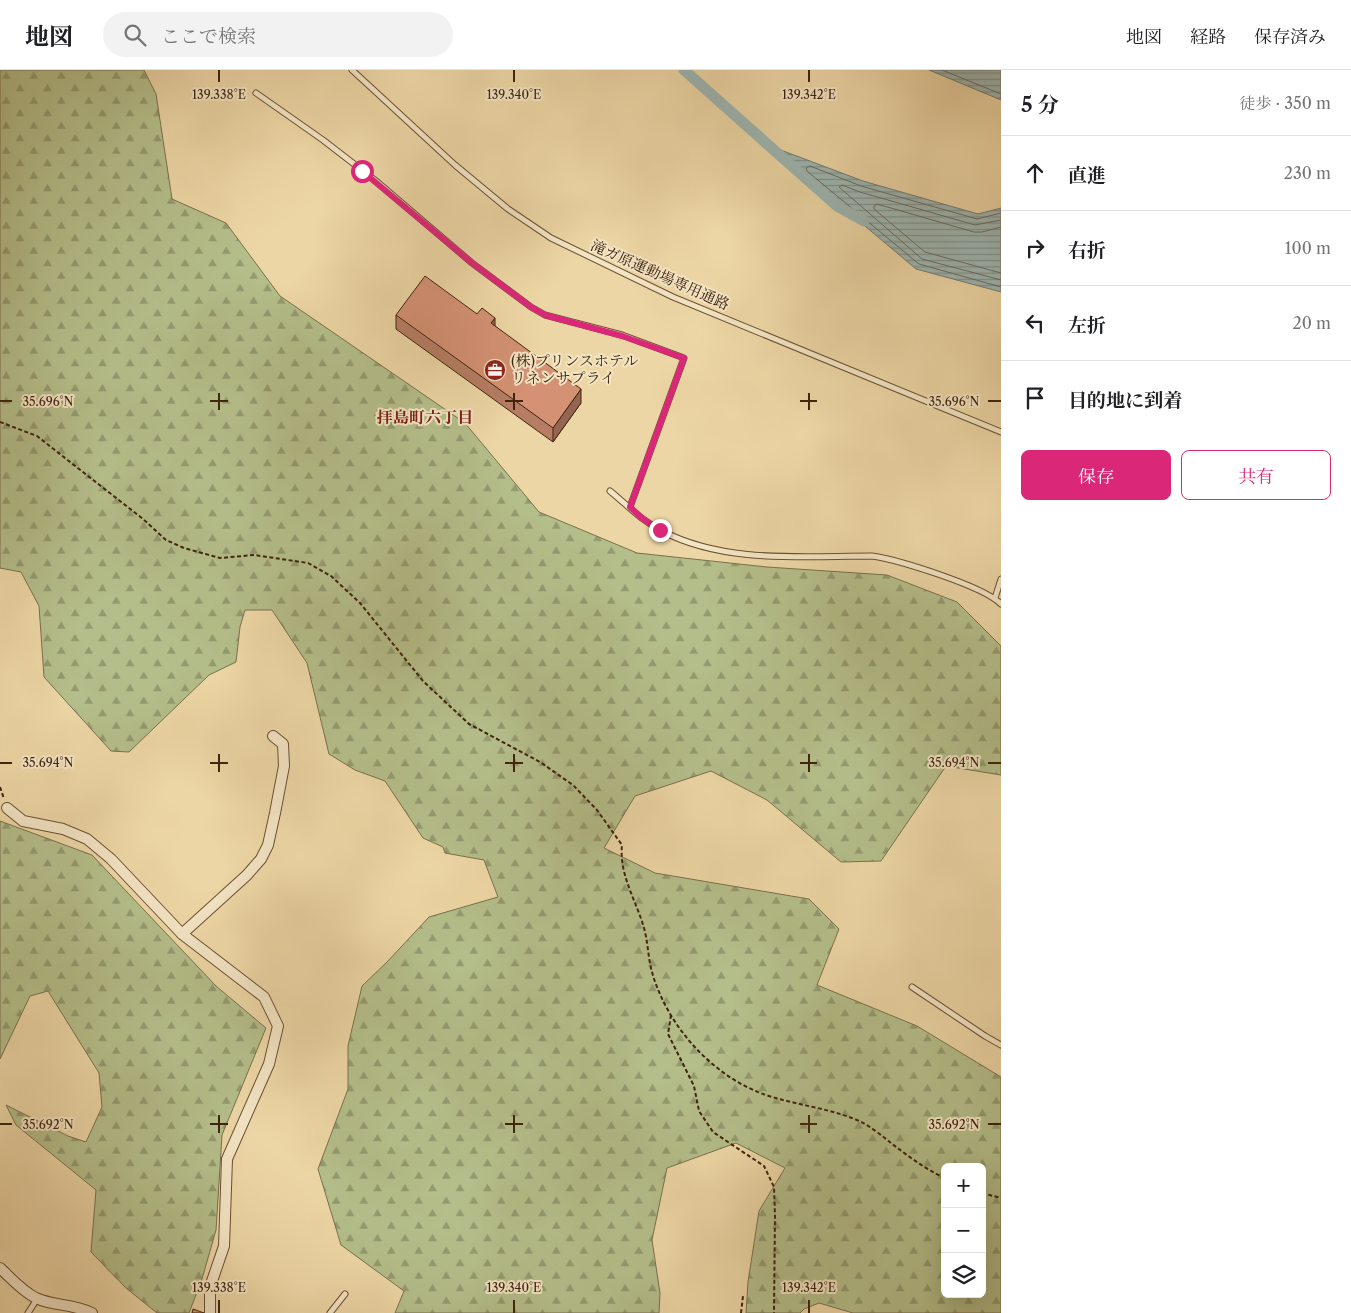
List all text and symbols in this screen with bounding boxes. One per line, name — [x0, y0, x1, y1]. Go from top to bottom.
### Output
search box — [103, 12, 453, 57]
icon: search — [121, 21, 149, 49]
text: 地図 — [25, 22, 73, 51]
text: ここで検索 — [161, 25, 256, 48]
text: 地図 — [1126, 26, 1162, 48]
text: 経路 — [1190, 26, 1226, 48]
text: 保存済み — [1254, 26, 1326, 48]
text: 139.338°E — [192, 87, 246, 102]
text: 139.340°E — [487, 87, 541, 102]
text: 139.342°E — [782, 87, 836, 102]
text: 5 分 — [1021, 92, 1059, 117]
text: 徒歩 · 350 m — [1239, 93, 1331, 113]
icon: ahead — [1021, 159, 1049, 187]
route start — [351, 160, 374, 183]
text: 230 m — [1284, 163, 1331, 183]
text: 直進 — [1068, 164, 1106, 187]
icon: right — [1021, 234, 1049, 262]
street label: 滝ガ原運動場専用通路 — [588, 235, 733, 314]
text: 100 m — [1285, 238, 1331, 258]
text: 右折 — [1068, 239, 1106, 262]
icon: left — [1021, 309, 1049, 337]
text: 20 m — [1292, 313, 1331, 333]
text: 左折 — [1068, 314, 1106, 337]
place label: (株)プリンスホテル リネンサプライ — [511, 351, 638, 387]
office icon: (株)プリンスホテル リネンサプライ — [483, 358, 507, 382]
icon: arrive — [1021, 384, 1049, 412]
text: 目的地に到着 — [1068, 389, 1182, 412]
text: 35.696°N — [22, 394, 74, 409]
text: 35.696°N — [928, 394, 980, 409]
district label: 拝島町六丁目 — [377, 407, 473, 427]
button: 保存 — [1021, 450, 1171, 500]
button: 共有 — [1181, 450, 1331, 500]
route end — [649, 519, 672, 542]
text: 35.694°N — [22, 755, 74, 770]
text: 35.694°N — [928, 755, 980, 770]
text: 35.692°N — [22, 1117, 74, 1132]
text: 35.692°N — [928, 1117, 980, 1132]
map controls — [941, 1163, 986, 1298]
button: + — [941, 1163, 986, 1208]
button: − — [941, 1208, 986, 1253]
button: layers — [941, 1253, 986, 1298]
text: 139.338°E — [192, 1280, 246, 1295]
text: 139.340°E — [487, 1280, 541, 1295]
text: 139.342°E — [782, 1280, 836, 1295]

